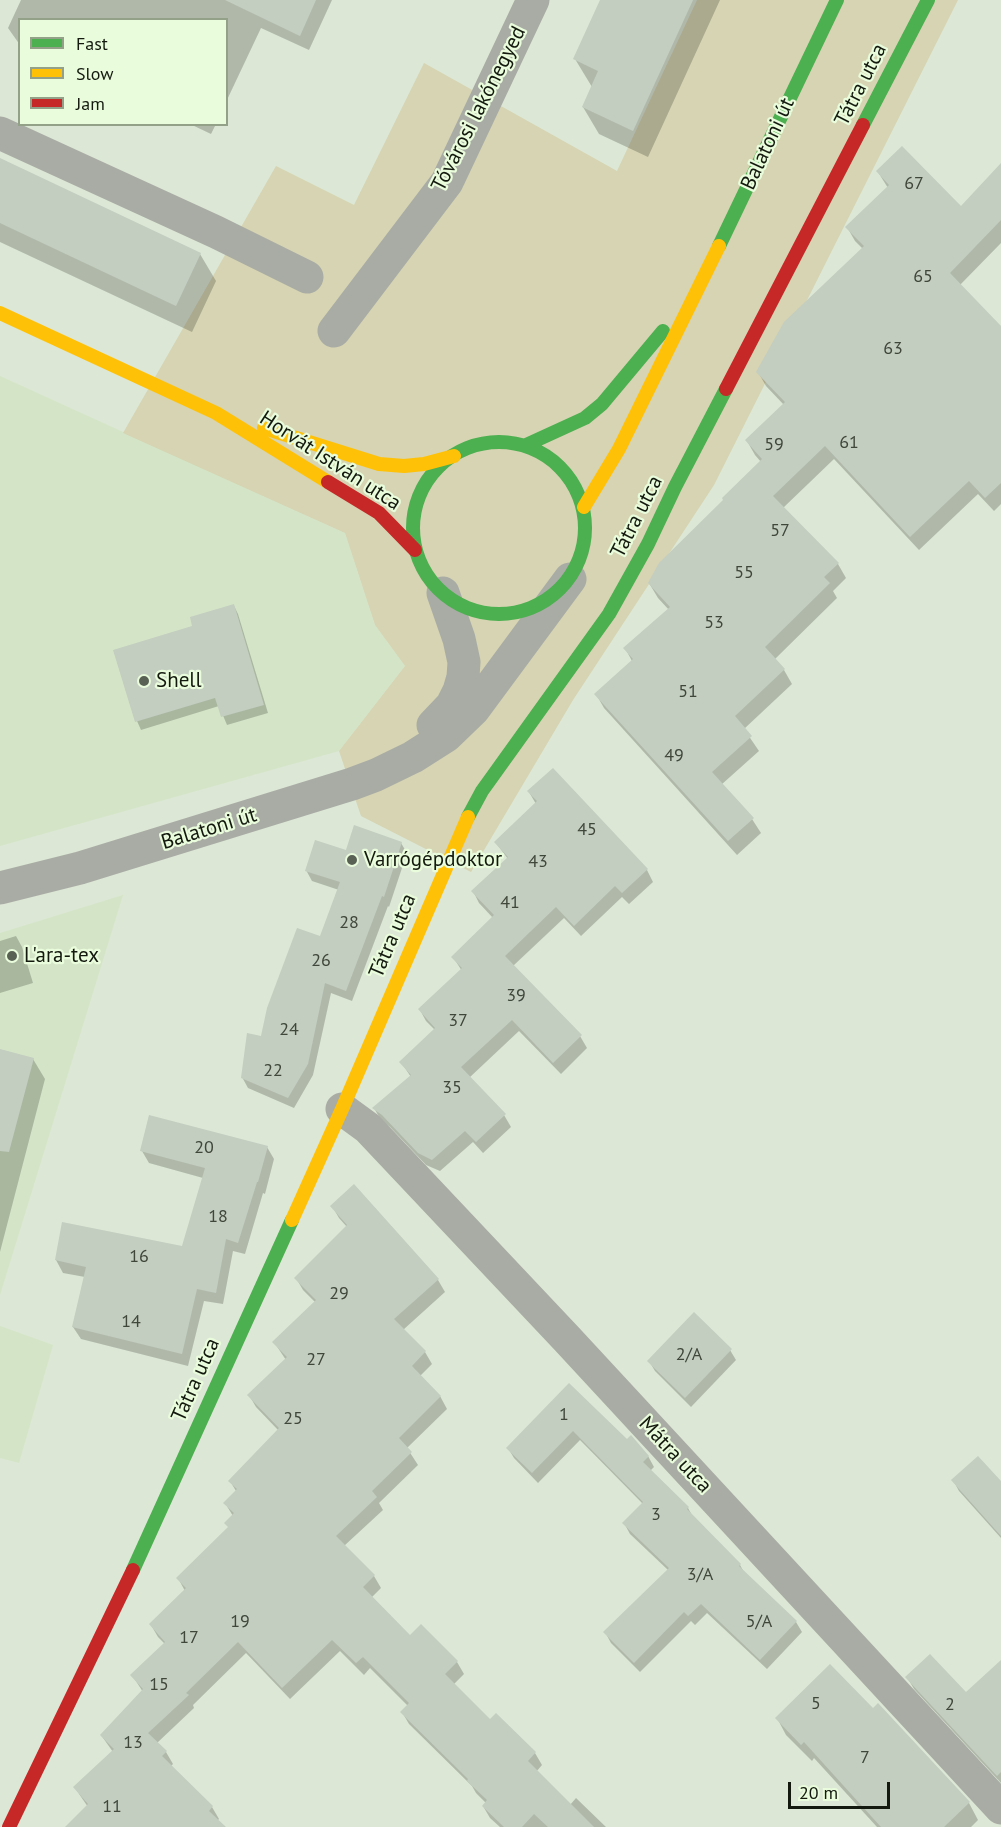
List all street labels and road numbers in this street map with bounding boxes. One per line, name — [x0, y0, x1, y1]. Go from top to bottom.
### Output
street label: Tóvárosi lakónegyed — [427, 22, 531, 196]
street label: Tátra utca — [830, 40, 892, 130]
street label: Balatoni út — [736, 94, 800, 194]
street label: Horvát István utca — [255, 406, 405, 516]
street label: Tátra utca — [606, 472, 668, 562]
street label: Balatoni út — [158, 803, 260, 855]
street label: Tátra utca — [364, 890, 422, 982]
street label: Tátra utca — [166, 1334, 226, 1426]
street label: Mátra utca — [633, 1412, 717, 1498]

